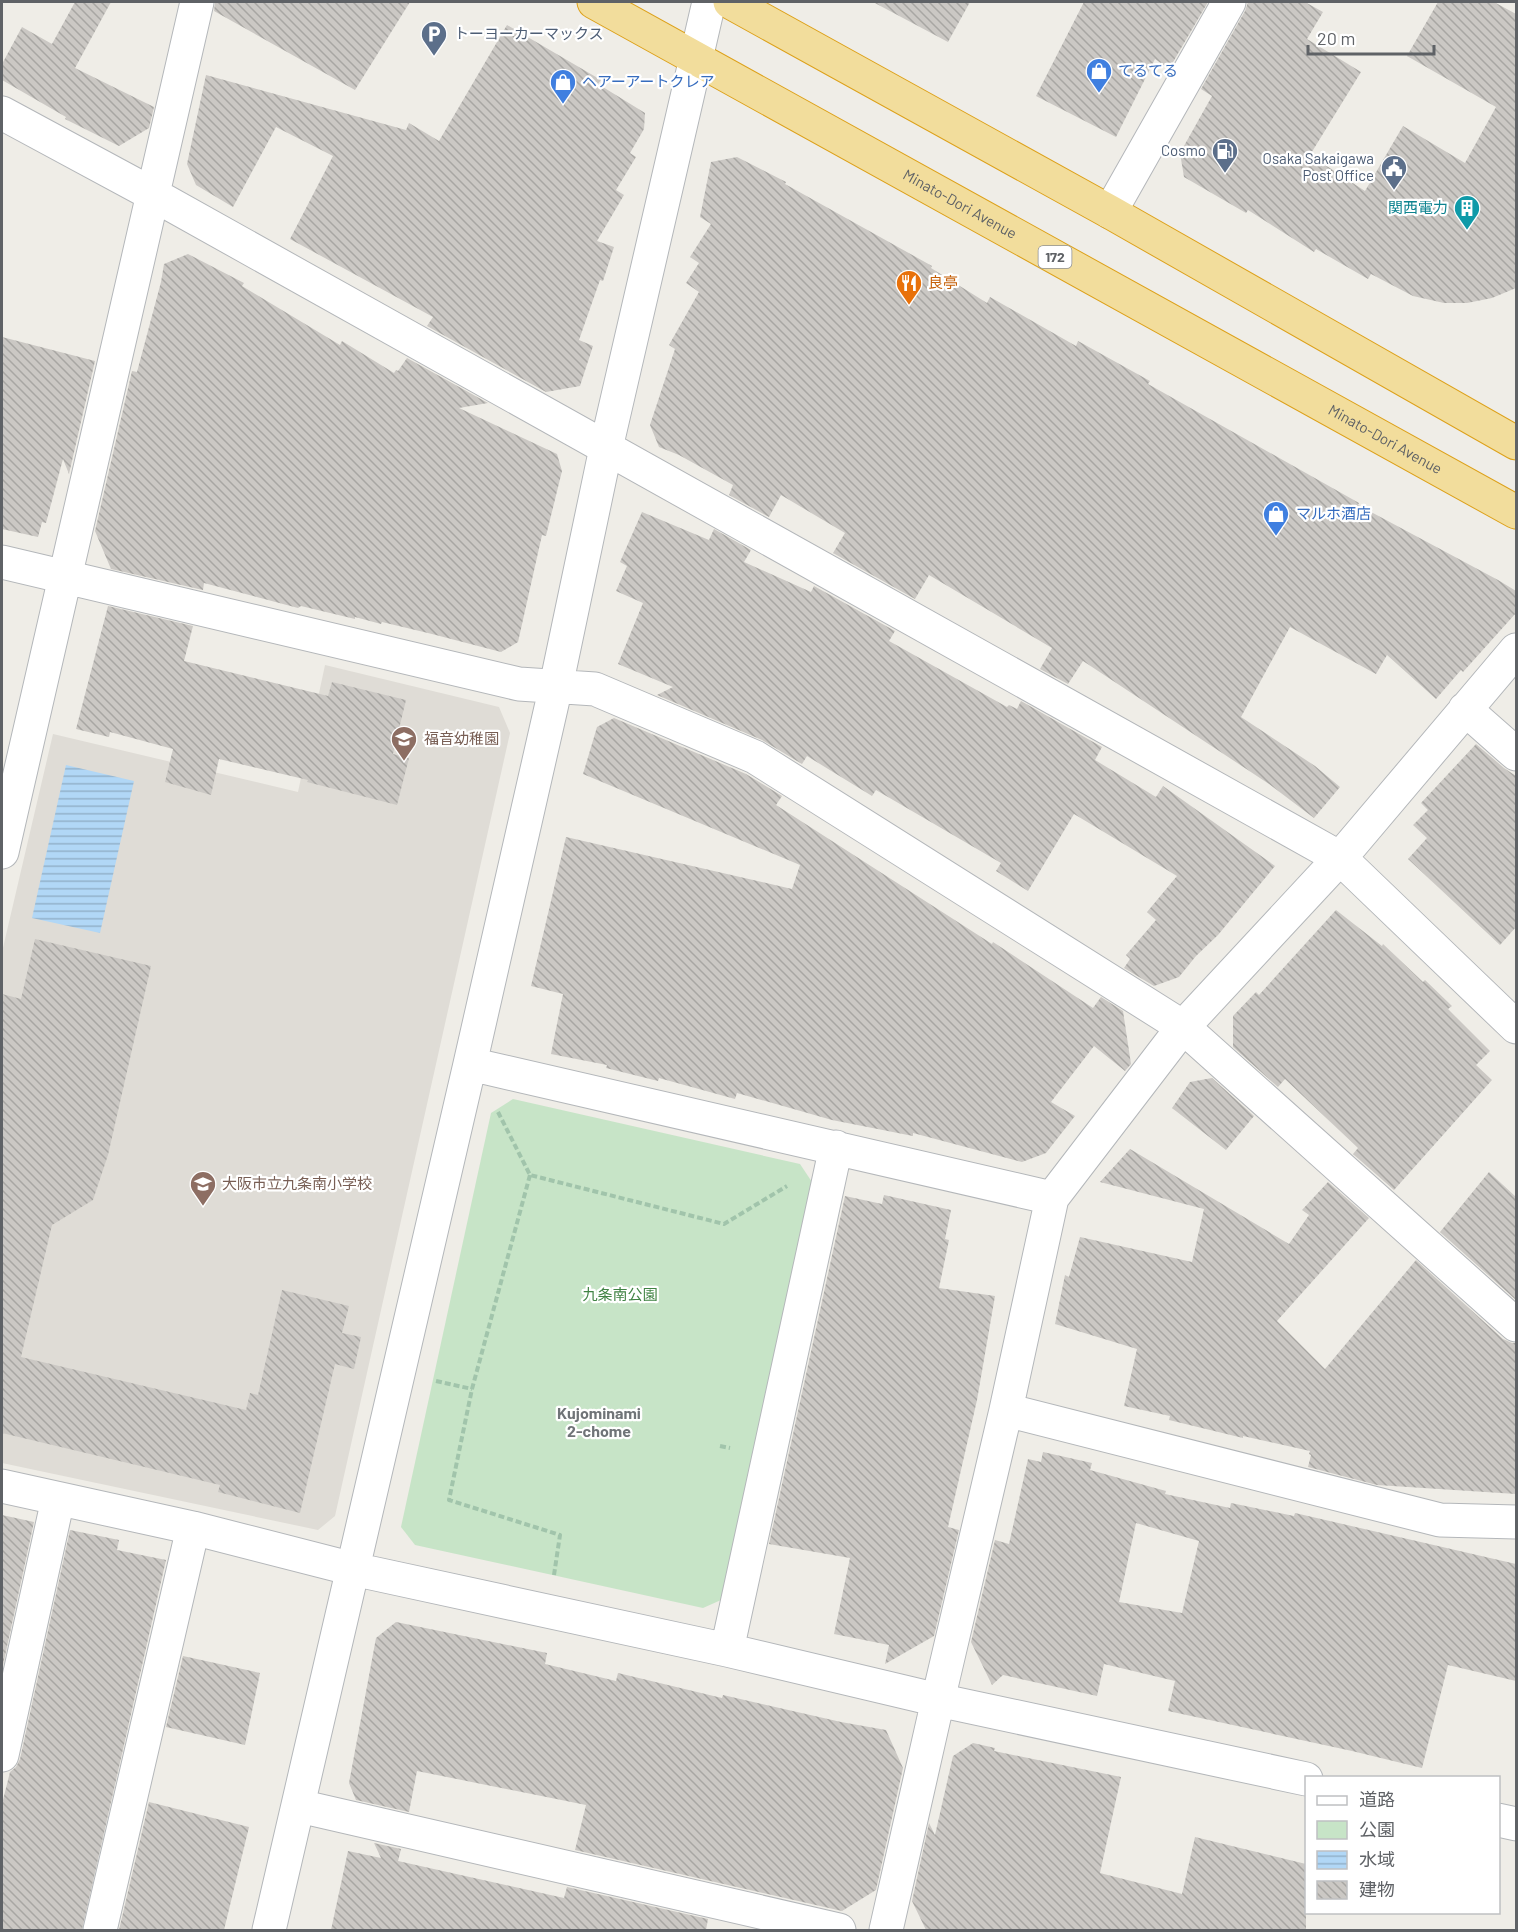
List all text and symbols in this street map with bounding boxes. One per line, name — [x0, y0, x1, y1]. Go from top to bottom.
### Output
scale bar — [1308, 18, 1434, 56]
parking icon: トーヨーカーマックス — [419, 19, 449, 57]
place label: トーヨーカーマックス — [454, 24, 604, 42]
text: 20 m — [1317, 27, 1355, 49]
shop icon: てるてる — [1084, 56, 1114, 94]
place label: てるてる — [1118, 61, 1178, 79]
shop icon: ヘアーアートクレア — [548, 67, 578, 105]
place label: ヘアーアートクレア — [582, 72, 715, 90]
fuel station icon: Cosmo — [1210, 136, 1240, 174]
place label: Cosmo — [1161, 141, 1206, 159]
place label: Osaka Sakaigawa Post Office — [1263, 149, 1374, 184]
public building icon: Osaka Sakaigawa Post Office — [1379, 153, 1409, 191]
street label: Minato-Dori Avenue — [900, 165, 1020, 242]
building icon: 関西電力 — [1452, 193, 1482, 231]
place label: 関西電力 — [1388, 198, 1448, 216]
road number: 172 — [1038, 246, 1072, 268]
restaurant icon: 良亭 — [894, 268, 924, 306]
place label: 良亭 — [928, 273, 958, 291]
street label: Minato-Dori Avenue — [1326, 400, 1446, 477]
shop icon: マルホ酒店 — [1261, 499, 1291, 537]
place label: マルホ酒店 — [1296, 504, 1371, 522]
school or university icon: 福音幼稚園 — [389, 724, 419, 762]
place label: 福音幼稚園 — [424, 729, 499, 747]
school or university icon: 大阪市立九条南小学校 — [188, 1169, 218, 1207]
place label: 大阪市立九条南小学校 — [222, 1174, 372, 1192]
park label: 九条南公園 — [582, 1285, 658, 1303]
district label: Kujominami 2-chome — [557, 1403, 641, 1440]
legend — [1305, 1776, 1500, 1914]
text: 道路 — [1359, 1788, 1395, 1810]
text: 公園 — [1359, 1818, 1395, 1840]
text: 水域 — [1359, 1848, 1395, 1870]
text: 建物 — [1359, 1878, 1395, 1900]

